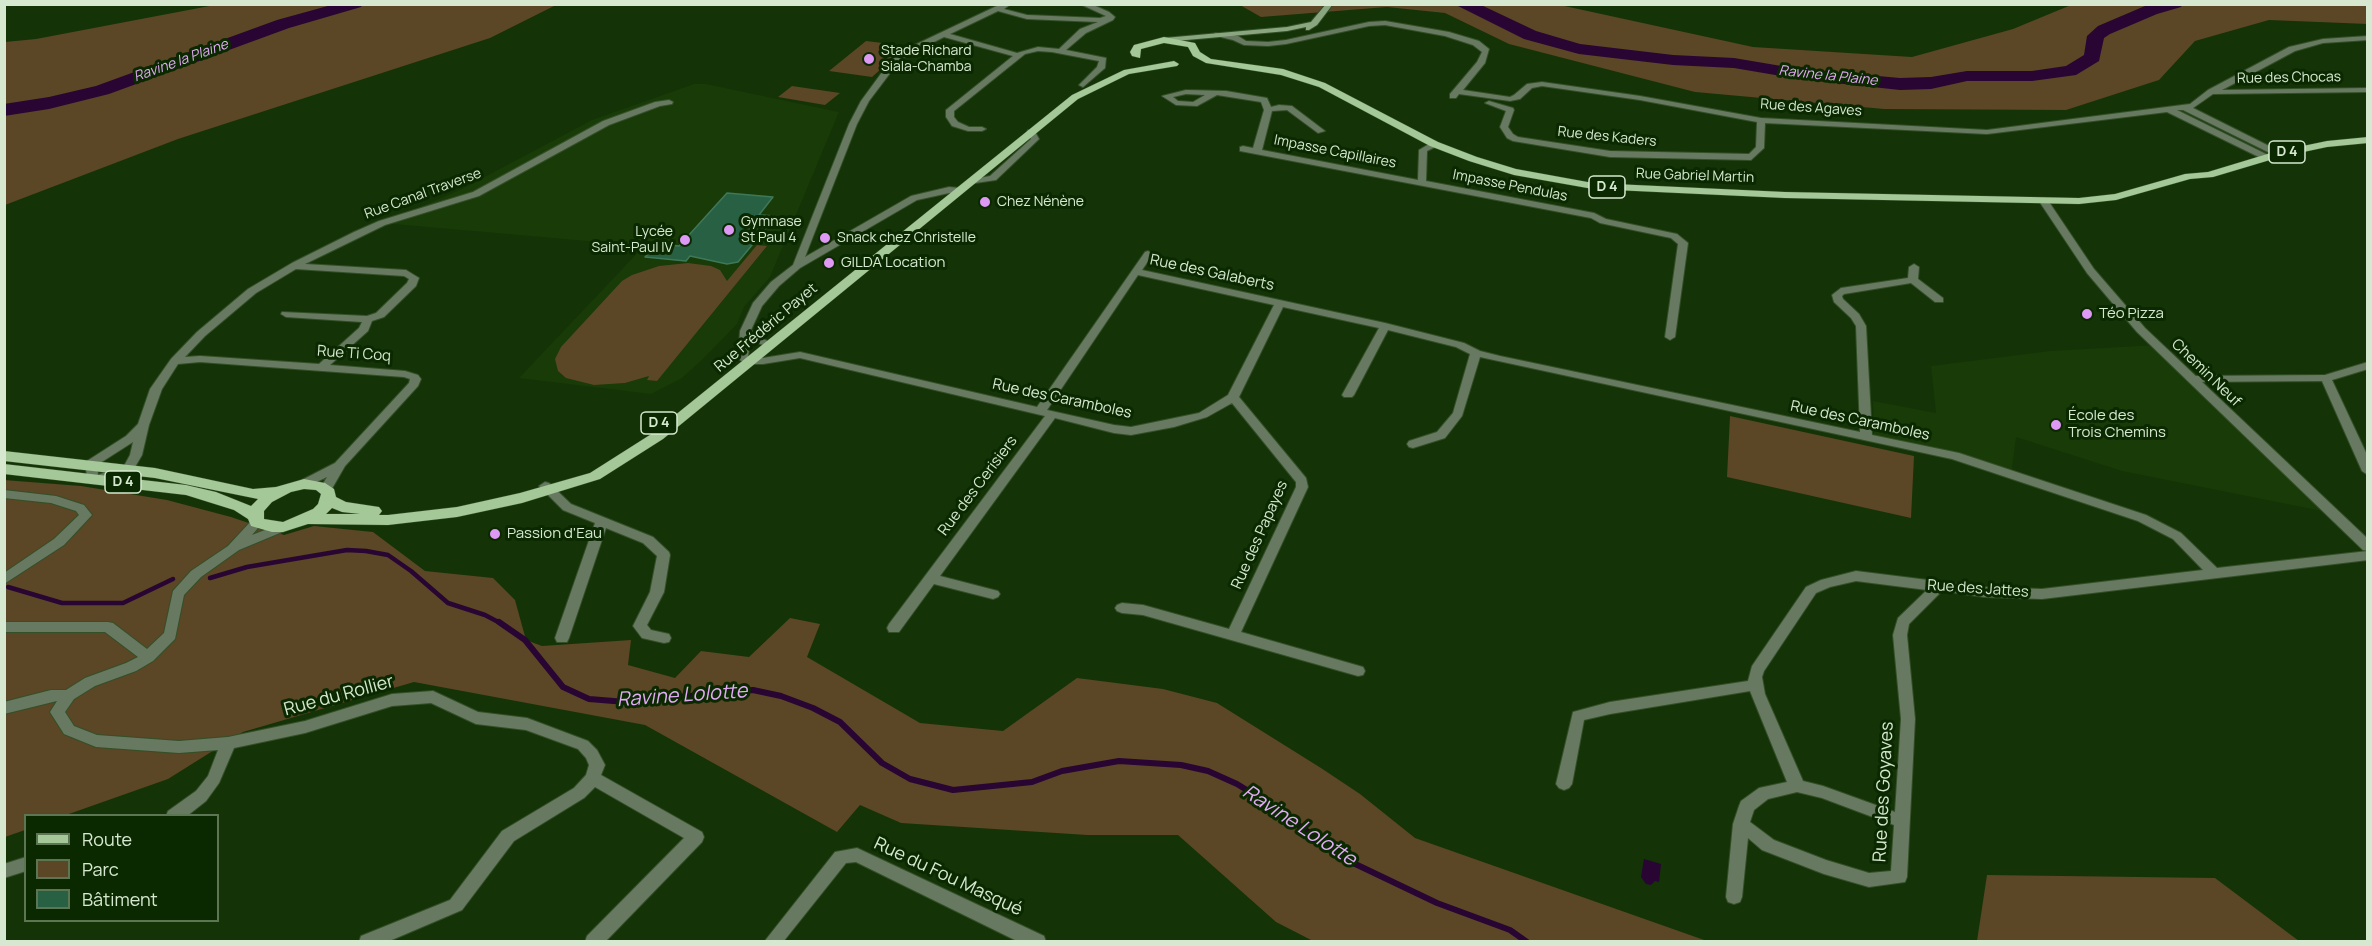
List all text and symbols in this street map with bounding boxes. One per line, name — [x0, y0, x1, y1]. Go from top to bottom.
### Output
water label: Ravine la Plaine — [132, 36, 230, 86]
place label: Stade Richard Siala-Chamba — [881, 43, 972, 76]
marker: Stade Richard Siala-Chamba — [862, 52, 876, 66]
water label: Ravine la Plaine — [1778, 62, 1878, 90]
street label: Rue des Chocas — [2237, 69, 2341, 87]
street label: Rue des Agaves — [1760, 96, 1862, 120]
street label: Rue des Kaders — [1557, 123, 1657, 151]
street label: Impasse Capillaires — [1272, 132, 1398, 172]
road number: D 4 — [2269, 141, 2305, 163]
street label: Rue Canal Traverse — [362, 165, 484, 223]
street label: Rue Gabriel Martin — [1636, 166, 1754, 186]
street label: Impasse Pendulas — [1451, 167, 1569, 205]
road number: D 4 — [1589, 176, 1625, 198]
place label: Chez Nénène — [997, 194, 1084, 210]
marker: Chez Nénène — [978, 195, 992, 209]
place label: Gymnase St Paul 4 — [741, 214, 802, 246]
marker: Gymnase St Paul 4 — [722, 223, 736, 237]
place label: Lycée Saint-Paul IV — [592, 224, 673, 256]
place label: Snack chez Christelle — [837, 230, 976, 246]
marker: Snack chez Christelle — [818, 231, 832, 245]
marker: Lycée Saint-Paul IV — [678, 233, 692, 247]
street label: Rue des Galaberts — [1148, 251, 1276, 295]
place label: GILDA Location — [841, 254, 945, 272]
marker: GILDA Location — [822, 256, 836, 270]
street label: Rue Frédéric Payet — [711, 280, 821, 376]
place label: Téo Pizza — [2099, 305, 2164, 323]
marker: Téo Pizza — [2080, 307, 2094, 321]
street label: Chemin Neuf — [2168, 335, 2244, 411]
street label: Rue Ti Coq — [316, 342, 392, 366]
street label: Rue des Caramboles — [991, 375, 1133, 423]
street label: Rue des Caramboles — [1789, 397, 1931, 445]
place label: École des Trois Chemins — [2068, 407, 2166, 442]
road number: D 4 — [641, 412, 677, 434]
marker: École des Trois Chemins — [2049, 418, 2063, 432]
street label: Rue des Cerisiers — [935, 433, 1021, 539]
road number: D 4 — [105, 471, 141, 493]
street label: Rue des Papayes — [1228, 478, 1292, 592]
place label: Passion d'Eau — [507, 525, 602, 543]
marker: Passion d'Eau — [488, 527, 502, 541]
street label: Rue des Jattes — [1927, 576, 2029, 602]
street label: Rue du Rollier — [282, 671, 396, 721]
water label: Ravine Lolotte — [616, 679, 748, 713]
street label: Rue des Goyaves — [1870, 721, 1898, 863]
water label: Ravine Lolotte — [1238, 780, 1360, 872]
legend — [24, 814, 219, 922]
text: Route — [82, 827, 132, 851]
street label: Rue du Fou Masqué — [870, 833, 1026, 921]
text: Parc — [82, 857, 119, 881]
text: Bâtiment — [82, 887, 158, 911]

